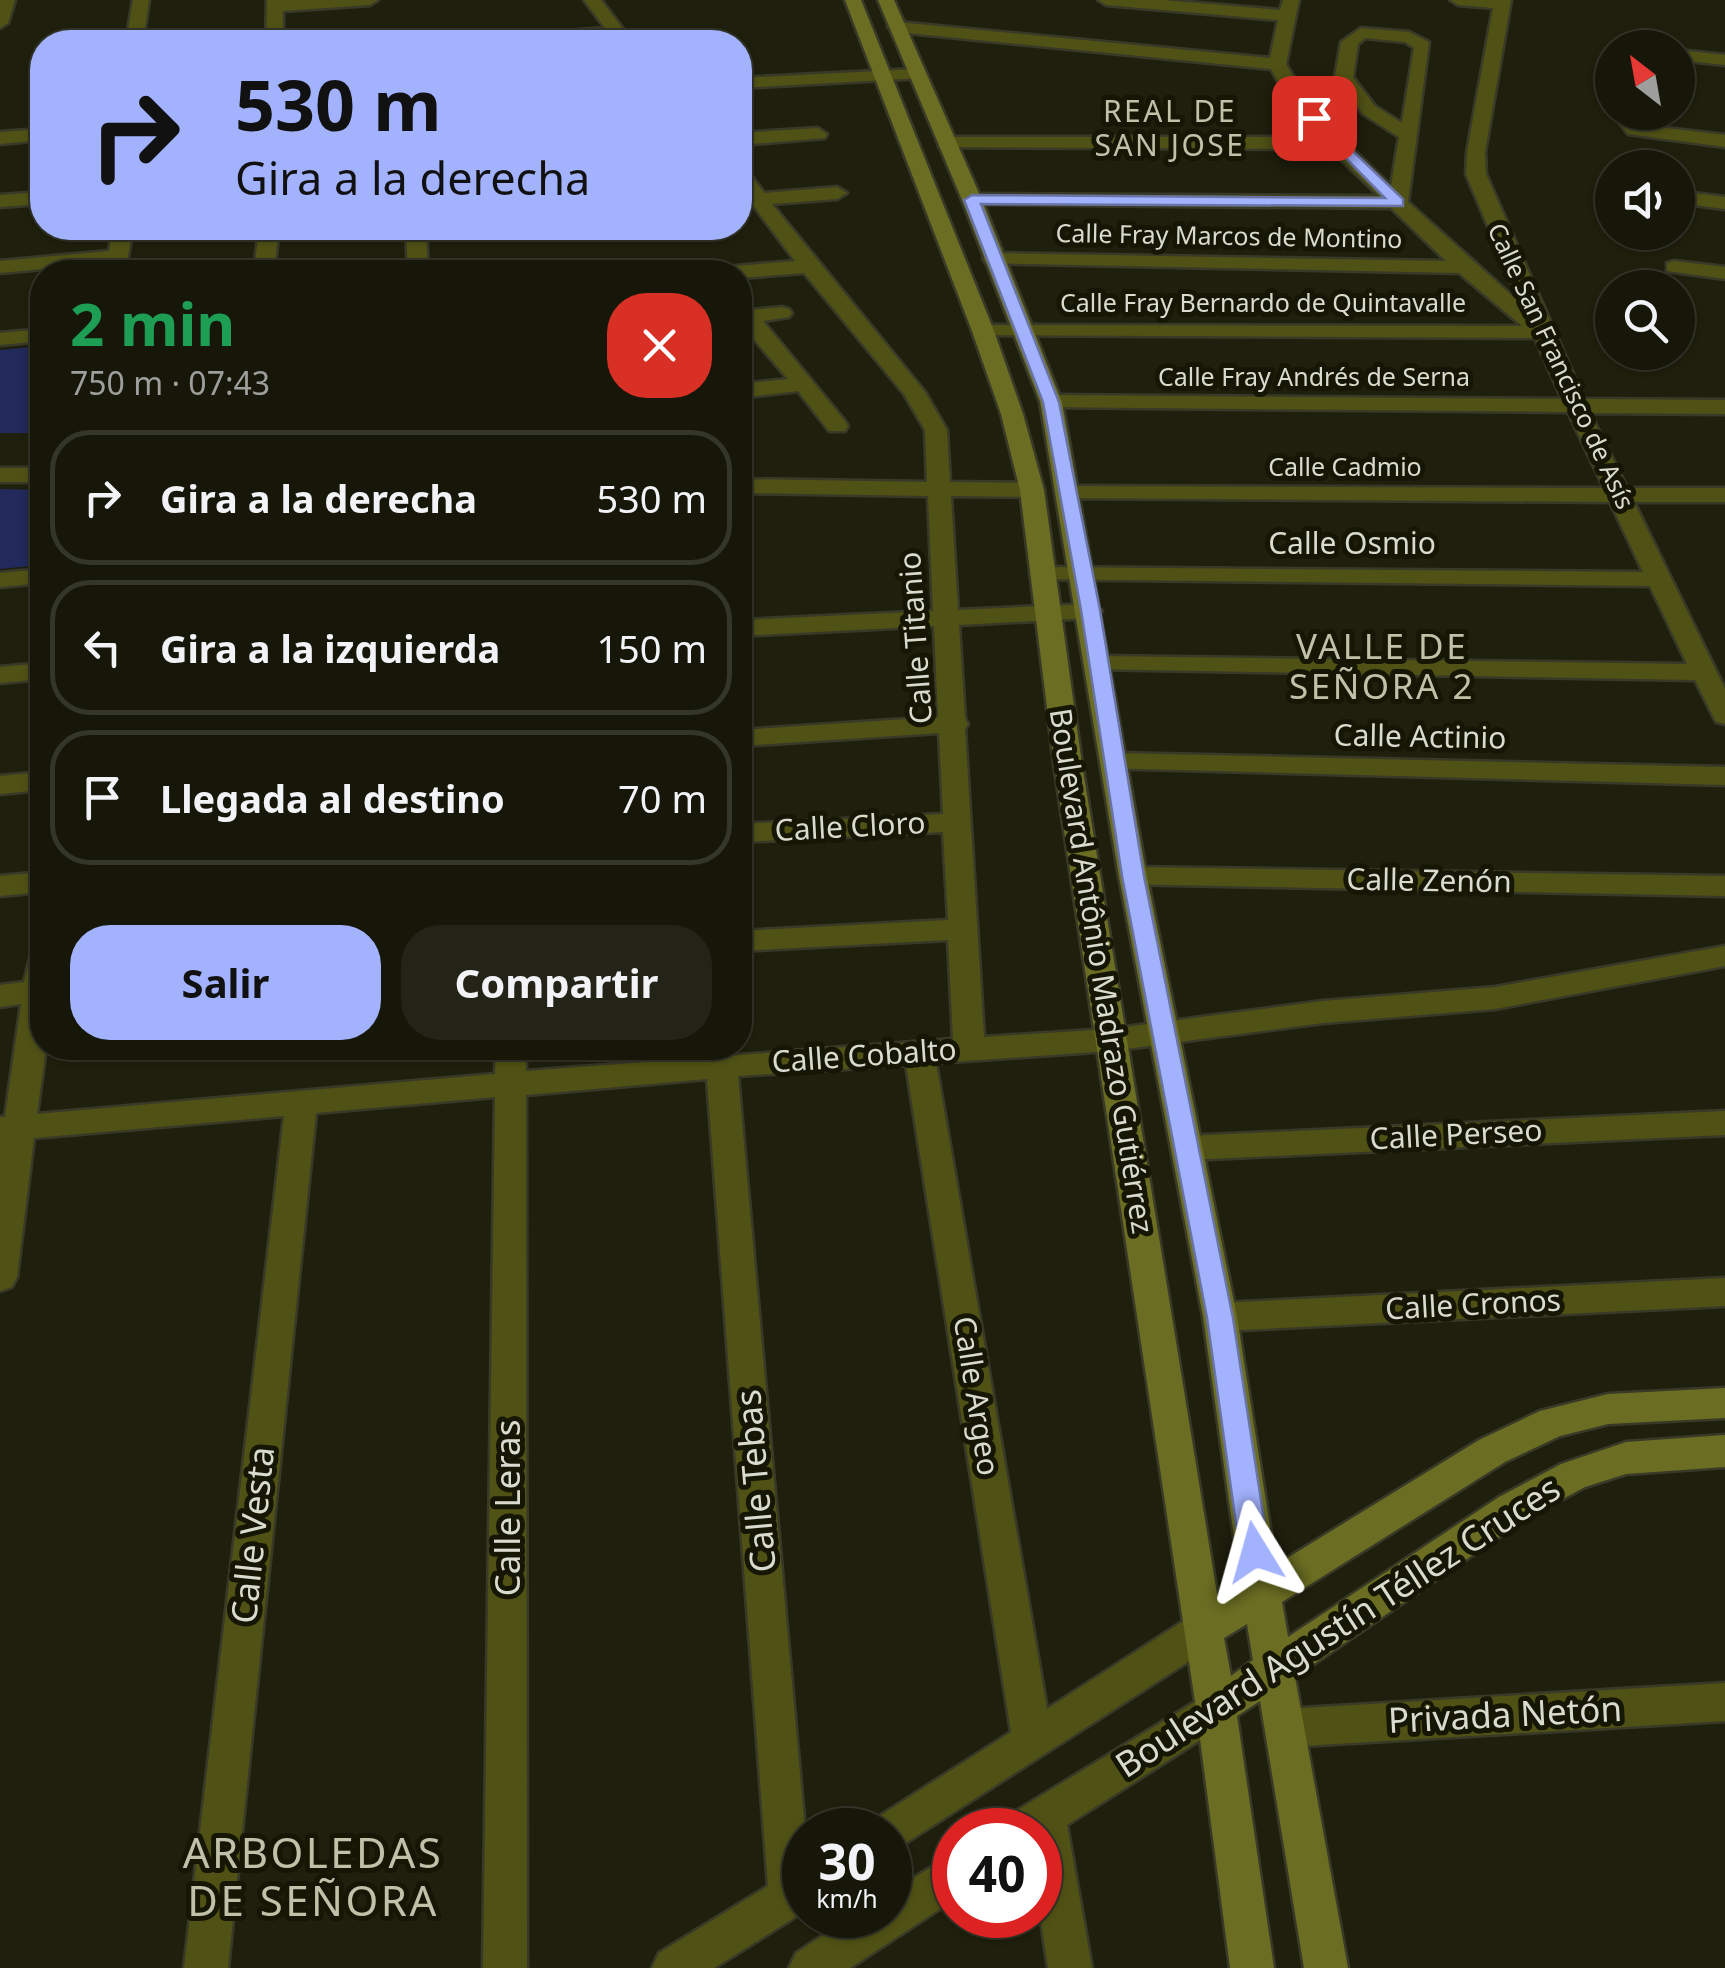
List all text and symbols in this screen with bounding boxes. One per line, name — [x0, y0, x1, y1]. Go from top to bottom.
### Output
north arrow — [1595, 30, 1695, 130]
map controls — [1595, 30, 1695, 370]
text: 530 m — [235, 56, 442, 152]
icon: right — [70, 70, 200, 200]
pin — [1272, 76, 1357, 161]
district label: REAL DE SAN JOSE — [1094, 90, 1246, 165]
icon: arrive — [1287, 91, 1342, 146]
text: Gira a la derecha — [235, 147, 590, 208]
button: sound — [1595, 150, 1695, 250]
street label: Calle Fray Marcos de Montino — [1055, 215, 1403, 255]
street label: Calle San Francisco de Asís — [1481, 217, 1643, 514]
button: search — [1595, 270, 1695, 370]
text: 2 min — [70, 282, 235, 364]
street label: Calle Fray Bernardo de Quintavalle — [1060, 285, 1466, 319]
button: close — [607, 293, 712, 398]
street label: Calle Fray Andrés de Serna — [1158, 359, 1470, 393]
text: 750 m · 07:43 — [70, 361, 270, 404]
street label: Calle Cadmio — [1268, 449, 1422, 483]
icon: right — [75, 470, 130, 525]
text: Gira a la derecha — [160, 472, 477, 524]
text: 530 m — [596, 472, 707, 524]
street label: Calle Osmio — [1268, 522, 1436, 563]
street label: Calle Titanio — [888, 551, 941, 726]
icon: left — [75, 620, 130, 675]
text: Gira a la izquierda — [160, 622, 500, 674]
text: 150 m — [596, 622, 707, 674]
district label: VALLE DE SEÑORA 2 — [1289, 622, 1475, 709]
street label: Boulevard Antônio Madrazo Gutiérrez — [1041, 705, 1164, 1236]
street label: Calle Actinio — [1333, 713, 1507, 758]
icon: arrive — [75, 770, 130, 825]
text: Llegada al destino — [160, 772, 505, 824]
text: 70 m — [618, 772, 707, 824]
street label: Calle Cloro — [774, 801, 926, 850]
street label: Calle Zenón — [1346, 858, 1512, 901]
button: Salir — [70, 925, 381, 1040]
button: Compartir — [401, 925, 712, 1040]
street label: Calle Cobalto — [770, 1028, 958, 1081]
street label: Calle Perseo — [1369, 1109, 1543, 1158]
street label: Calle Cronos — [1384, 1278, 1562, 1329]
street label: Calle Argeo — [945, 1313, 1010, 1478]
street label: Calle Tebas — [723, 1388, 786, 1575]
street label: Calle Leras — [483, 1420, 530, 1596]
street label: Calle Vesta — [219, 1444, 284, 1626]
street label: Boulevard Agustín Téllez Cruces — [1106, 1464, 1569, 1787]
position arrow — [1203, 1500, 1307, 1604]
street label: Privada Netón — [1387, 1684, 1623, 1743]
speed limit sign: 40 — [932, 1808, 1062, 1938]
district label: ARBOLEDAS DE SEÑORA — [183, 1823, 443, 1928]
text: 30 — [818, 1827, 876, 1895]
text: km/h — [816, 1881, 878, 1915]

